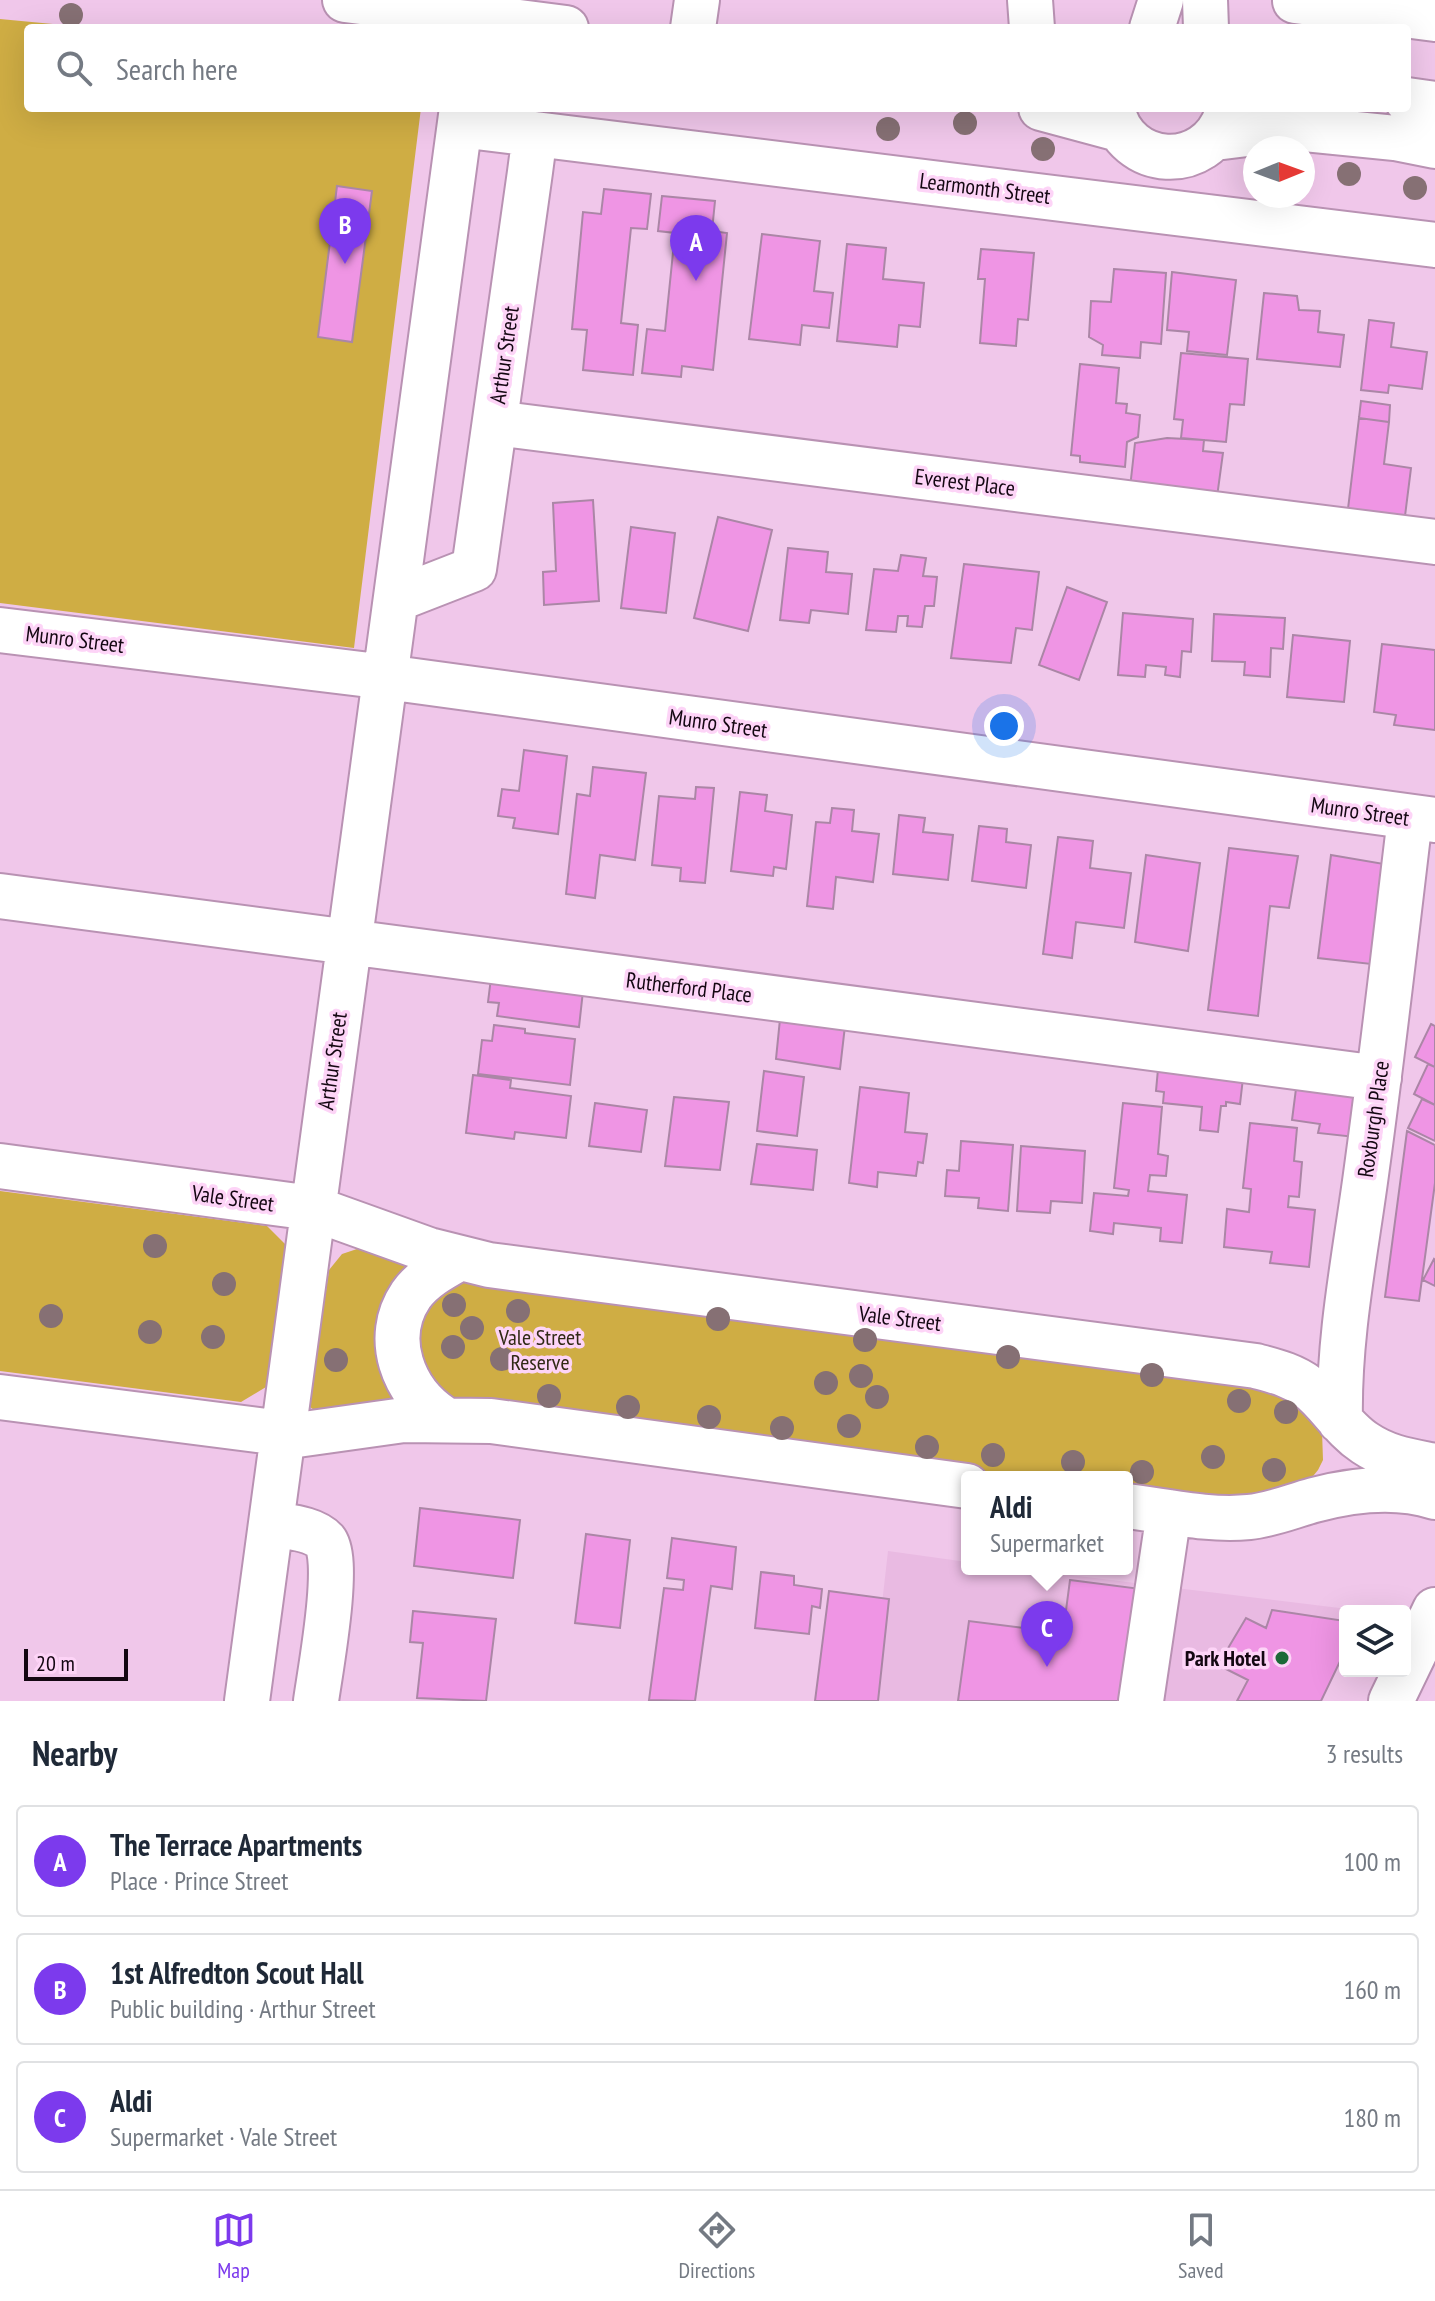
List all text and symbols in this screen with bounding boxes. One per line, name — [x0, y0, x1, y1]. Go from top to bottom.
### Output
search box — [24, 24, 1411, 112]
icon: search — [52, 46, 96, 90]
text: Search here — [116, 49, 238, 88]
north arrow — [1243, 136, 1315, 208]
street label: Learmonth Street — [918, 166, 1052, 210]
pin: B — [319, 198, 371, 264]
pin: A — [670, 215, 722, 281]
street label: Arthur Street — [483, 304, 525, 406]
street label: Everest Place — [913, 462, 1017, 502]
street label: Munro Street — [24, 619, 126, 659]
street label: Munro Street — [667, 702, 769, 744]
your location — [984, 706, 1024, 746]
street label: Munro Street — [1309, 790, 1411, 832]
street label: Rutherford Place — [624, 965, 754, 1009]
street label: Arthur Street — [311, 1010, 353, 1112]
street label: Roxburgh Place — [1351, 1059, 1395, 1179]
street label: Vale Street — [189, 1178, 276, 1218]
street label: Vale Street — [856, 1299, 943, 1337]
park label: Vale Street Reserve — [498, 1323, 581, 1376]
popup — [961, 1471, 1133, 1575]
text: Aldi — [990, 1487, 1033, 1526]
text: Supermarket — [990, 1526, 1104, 1559]
pin: C — [1021, 1601, 1073, 1667]
map controls — [1339, 1605, 1411, 1677]
button: layers — [1339, 1605, 1411, 1677]
place label: Park Hotel — [1185, 1644, 1267, 1672]
scale bar — [24, 1645, 128, 1681]
text: 20 m — [36, 1649, 75, 1677]
marker: Park Hotel — [1273, 1649, 1291, 1667]
text: Nearby — [32, 1731, 117, 1775]
text: 3 results — [1326, 1737, 1403, 1770]
text: The Terrace Apartments — [110, 1825, 362, 1864]
text: A — [53, 1845, 67, 1878]
text: 100 m — [1343, 1845, 1401, 1878]
text: Place · Prince Street — [110, 1864, 288, 1897]
text: 1st Alfredton Scout Hall — [110, 1953, 364, 1992]
text: B — [54, 1973, 66, 2006]
text: 160 m — [1343, 1973, 1401, 2006]
text: Public building · Arthur Street — [110, 1992, 376, 2025]
text: Aldi — [110, 2081, 152, 2120]
text: C — [54, 2101, 66, 2134]
text: 180 m — [1343, 2101, 1401, 2134]
text: Supermarket · Vale Street — [110, 2120, 337, 2153]
tab: Map — [212, 2208, 256, 2284]
tab: Directions — [679, 2208, 755, 2284]
tab: Saved — [1178, 2208, 1223, 2284]

